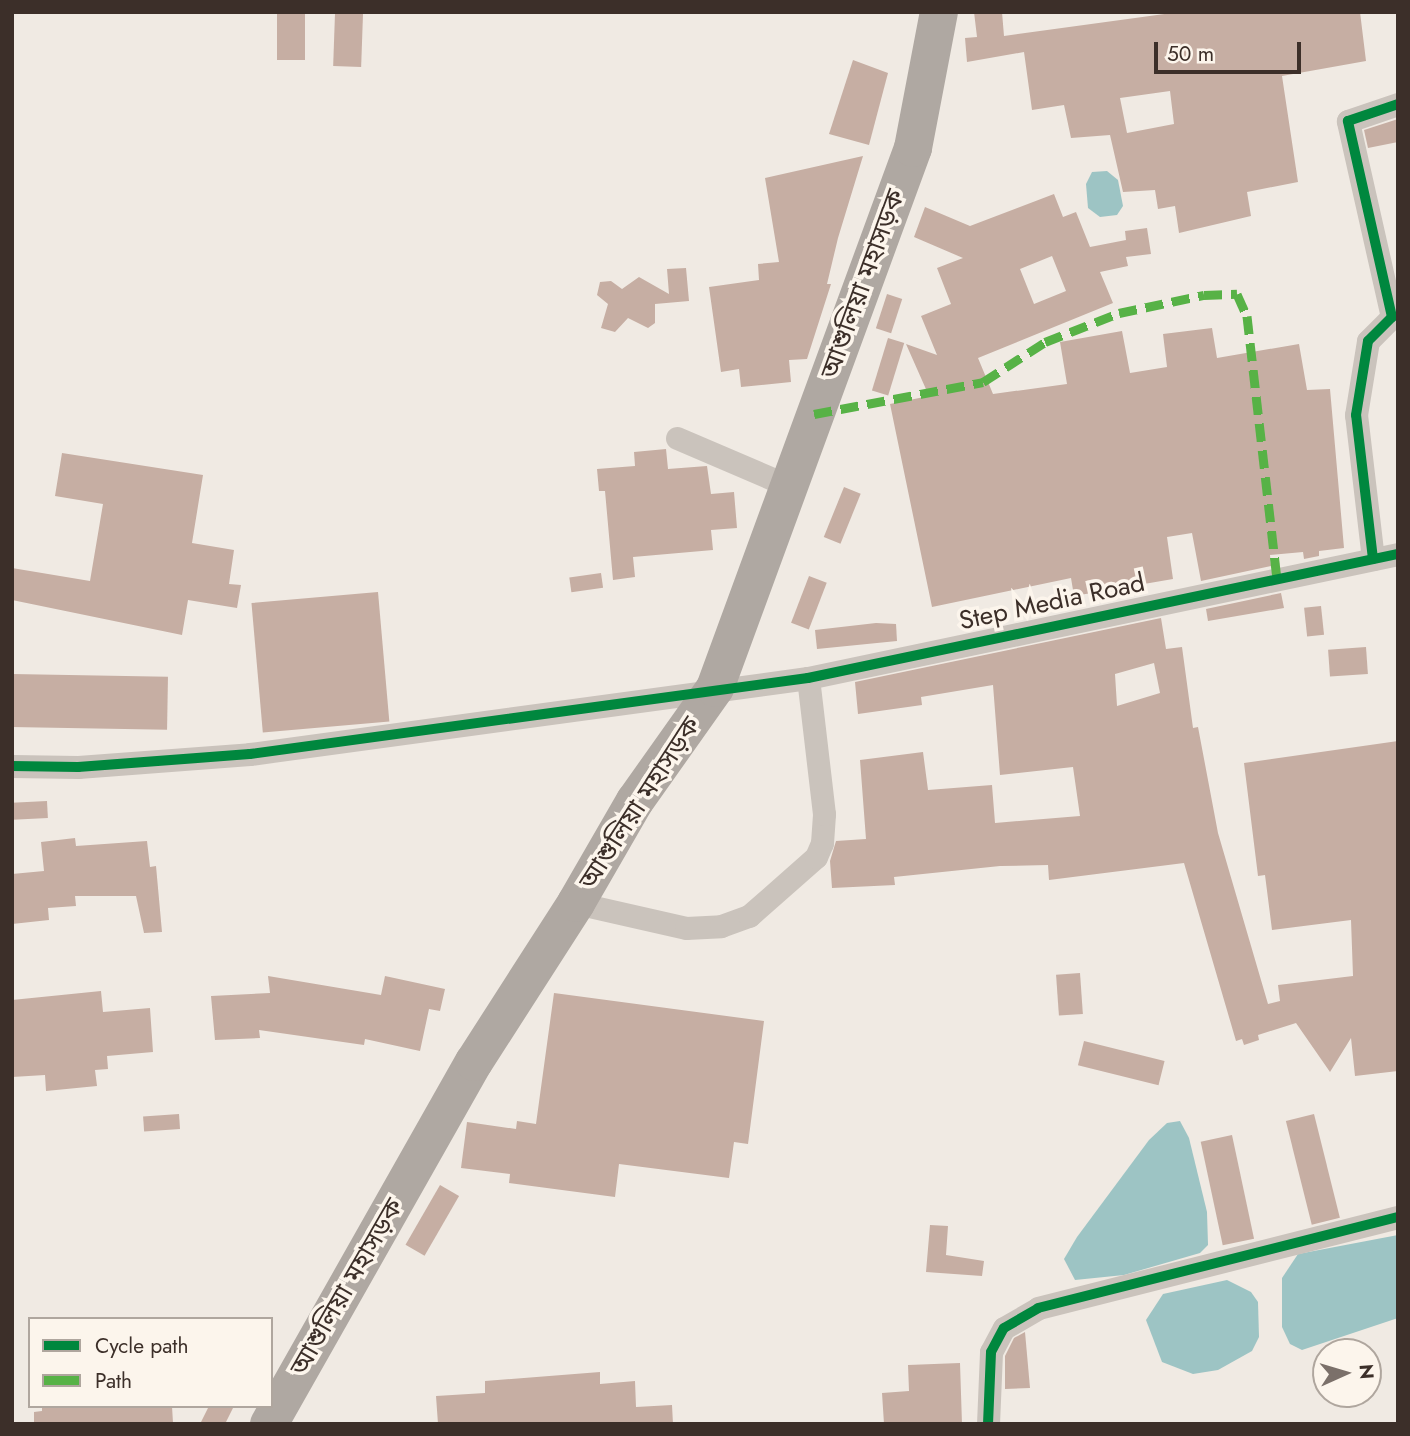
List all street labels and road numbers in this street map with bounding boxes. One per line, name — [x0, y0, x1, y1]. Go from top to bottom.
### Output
street label: আশুলিয়া মহাসড়ক — [814, 185, 912, 383]
street label: Step Media Road — [956, 567, 1148, 637]
street label: আশুলিয়া মহাসড়ক — [573, 711, 707, 895]
street label: আশুলিয়া মহাসড়ক — [284, 1193, 410, 1381]

